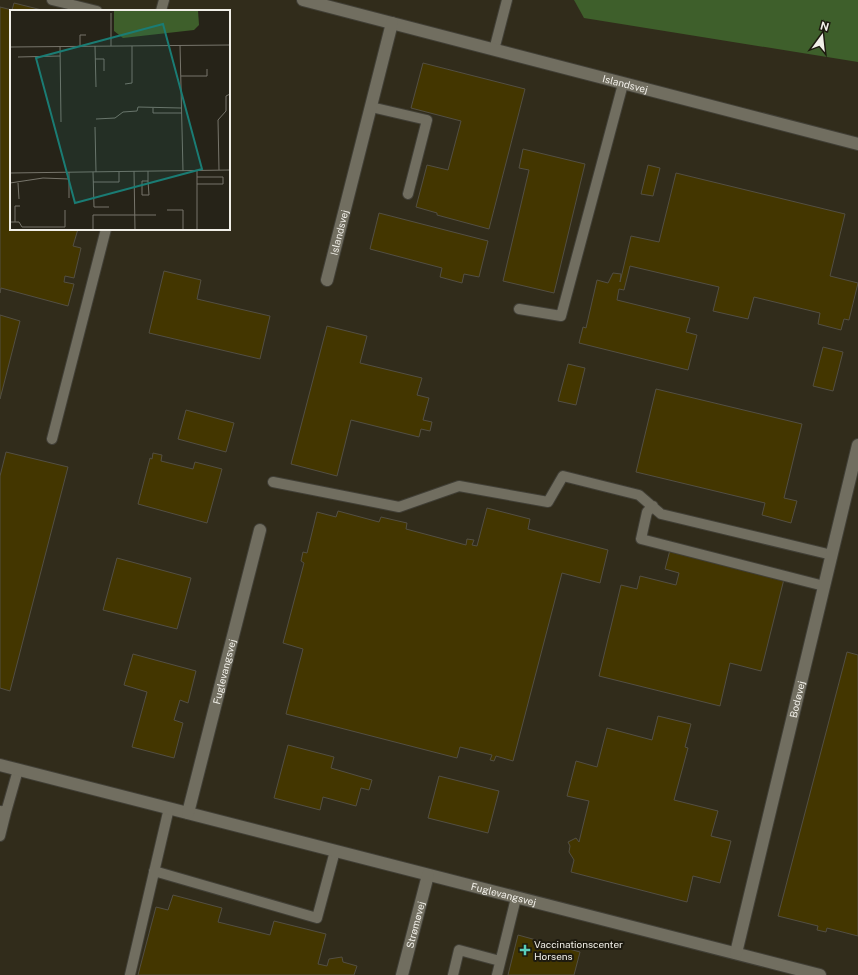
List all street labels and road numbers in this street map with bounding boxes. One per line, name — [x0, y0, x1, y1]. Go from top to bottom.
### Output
street label: Islandsvej — [601, 72, 649, 95]
street label: Islandsvej — [327, 208, 351, 256]
street label: Fuglevangsvej — [210, 638, 238, 705]
street label: Bodøvej — [787, 679, 807, 719]
street label: Fuglevangsvej — [470, 880, 538, 908]
street label: Strømøvej — [403, 900, 427, 949]

